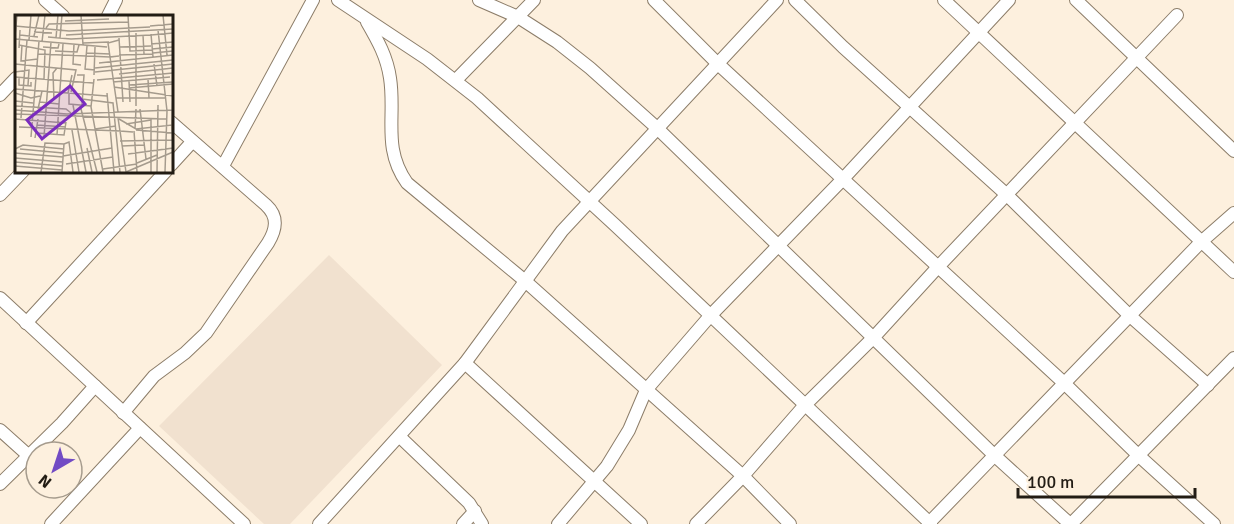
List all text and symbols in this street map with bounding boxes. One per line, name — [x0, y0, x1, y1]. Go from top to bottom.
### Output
inset map — [15, 15, 172, 172]
north arrow — [24, 440, 84, 500]
scale bar — [1018, 461, 1195, 499]
text: N — [35, 470, 56, 492]
text: 100 m — [1027, 471, 1074, 493]

